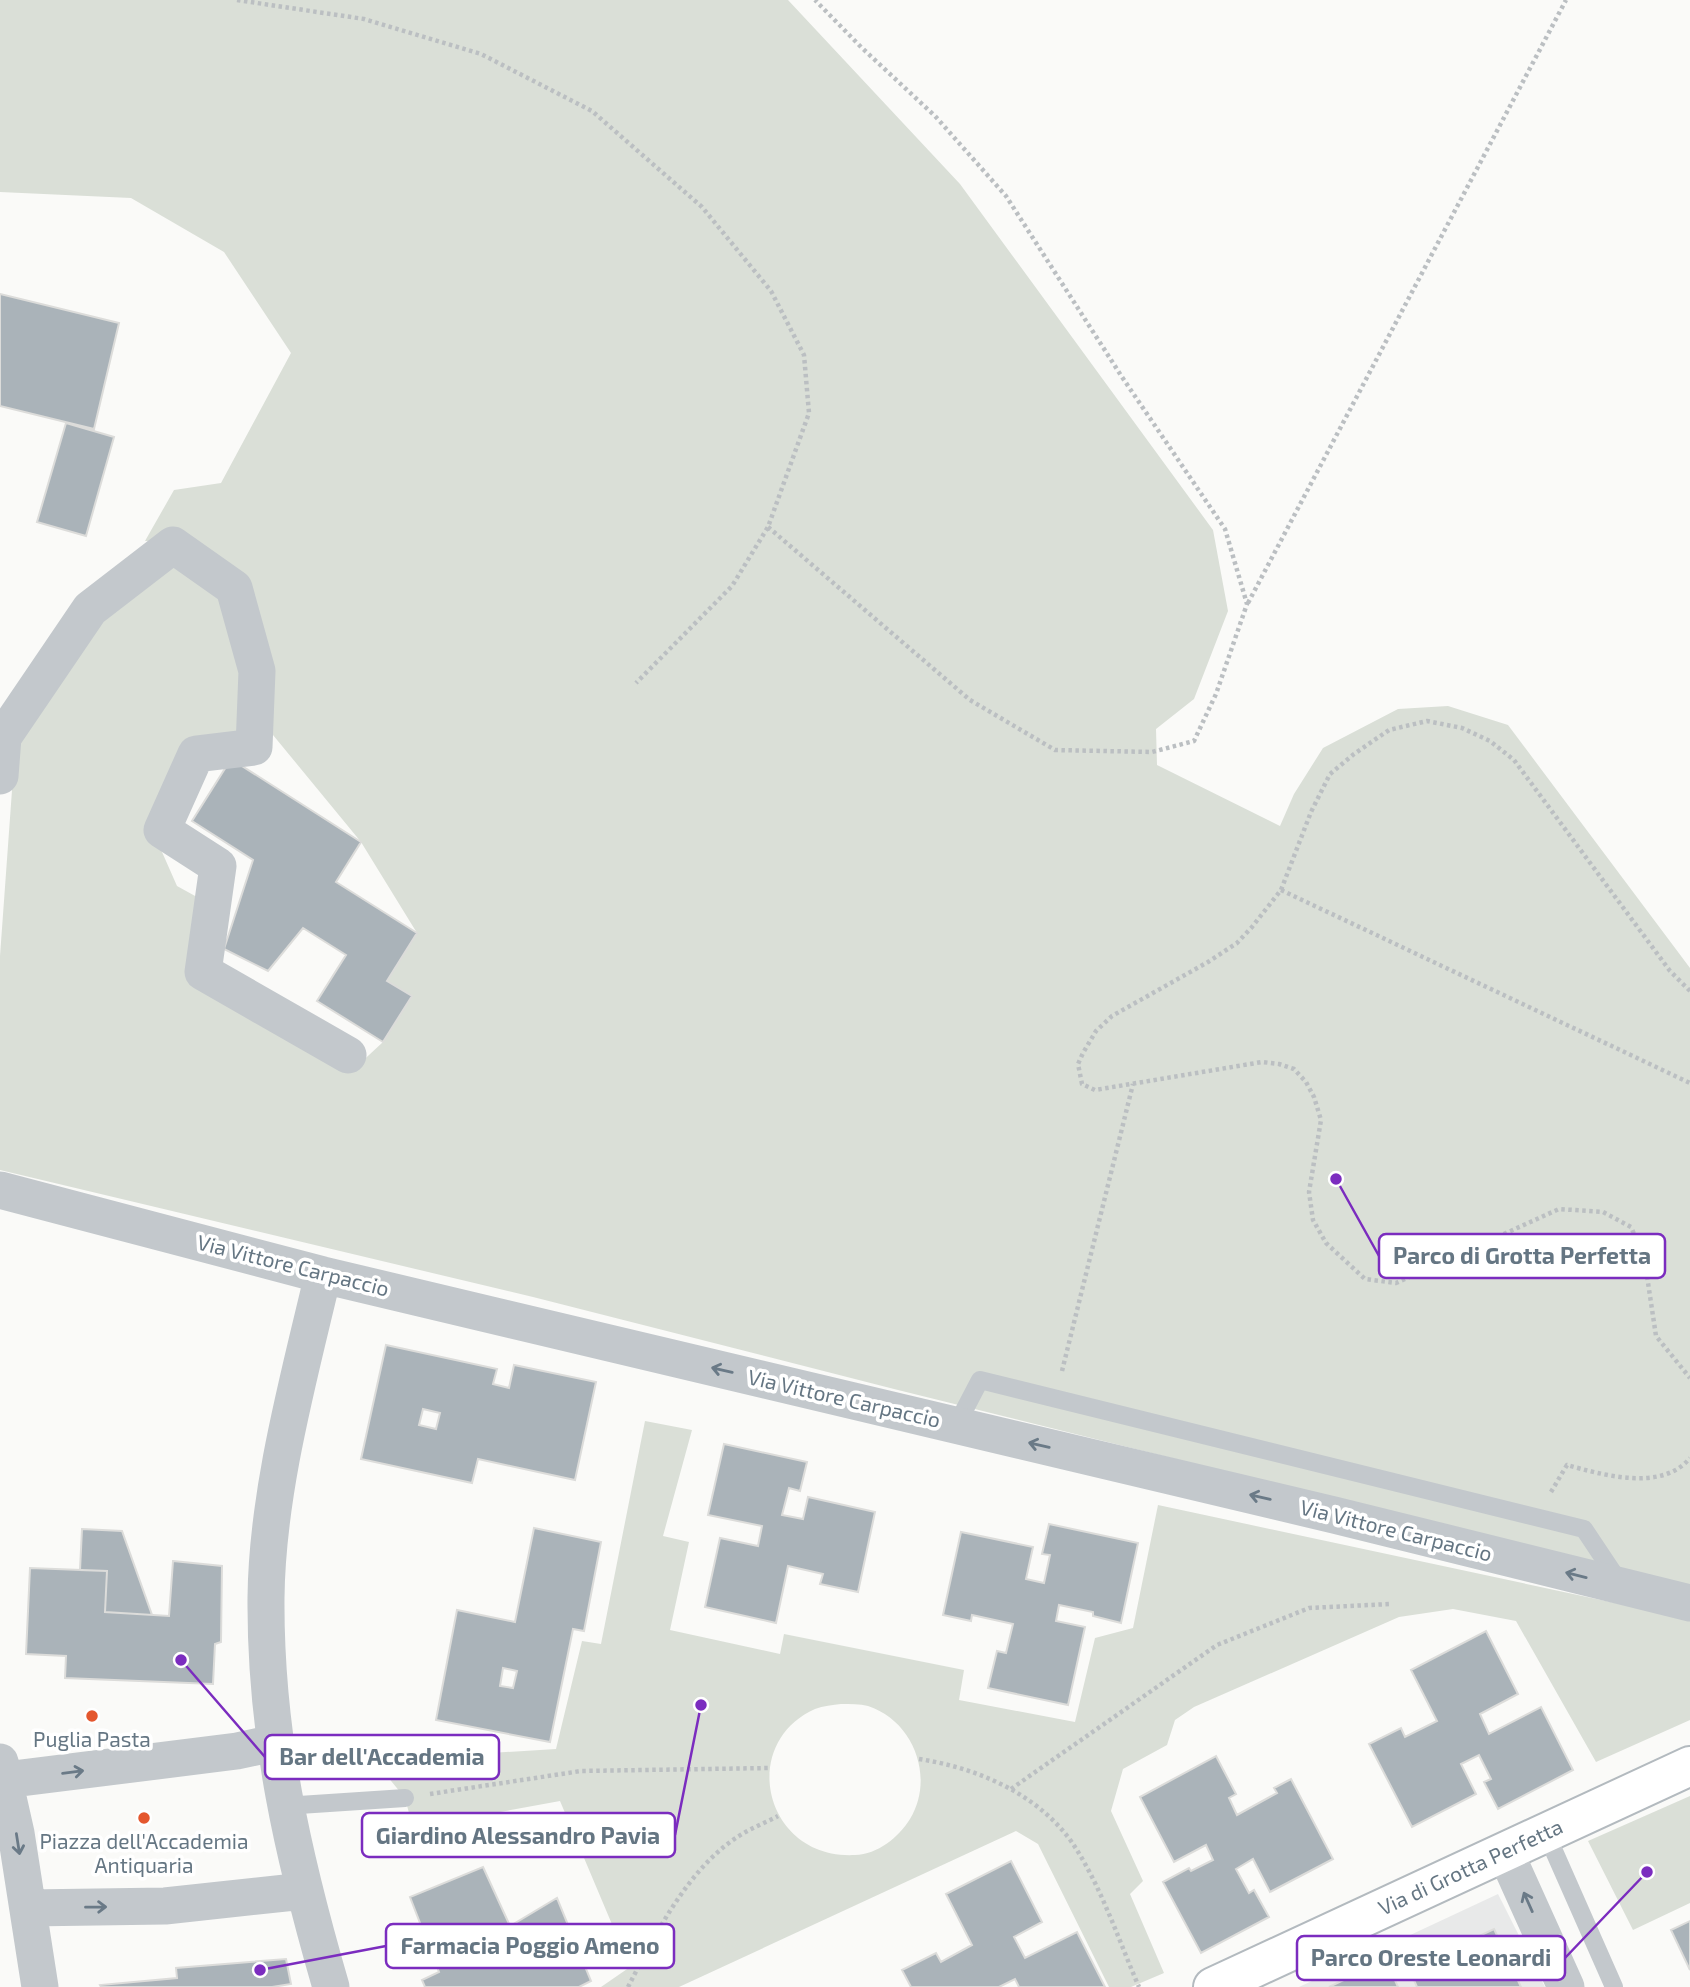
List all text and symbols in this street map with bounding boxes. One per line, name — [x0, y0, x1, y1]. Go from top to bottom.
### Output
street label: Via Vittore Carpaccio — [195, 1229, 392, 1300]
callout: Parco di Grotta Perfetta — [1379, 1234, 1665, 1278]
text: Parco di Grotta Perfetta — [1393, 1241, 1651, 1269]
one-way arrow — [711, 1363, 734, 1376]
street label: Via Vittore Carpaccio — [746, 1363, 943, 1432]
one-way arrow — [1028, 1438, 1051, 1451]
one-way arrow — [1249, 1490, 1272, 1504]
street label: Via Vittore Carpaccio — [1298, 1494, 1495, 1565]
one-way arrow — [1565, 1568, 1588, 1581]
marker: Puglia Pasta — [84, 1708, 100, 1724]
place label: Puglia Pasta — [33, 1726, 151, 1751]
callout: Bar dell'Accademia — [265, 1735, 499, 1779]
text: Bar dell'Accademia — [279, 1742, 485, 1770]
one-way arrow — [61, 1765, 84, 1778]
marker: Piazza dell'Accademia Antiquaria — [136, 1810, 152, 1826]
callout: Giardino Alessandro Pavia — [362, 1813, 675, 1857]
street label: Via di Grotta Perfetta — [1374, 1813, 1566, 1920]
text: Giardino Alessandro Pavia — [376, 1821, 660, 1849]
place label: Piazza dell'Accademia Antiquaria — [39, 1828, 249, 1877]
one-way arrow — [12, 1832, 25, 1855]
one-way arrow — [1521, 1892, 1534, 1914]
one-way arrow — [84, 1900, 107, 1914]
callout: Farmacia Poggio Ameno — [386, 1924, 674, 1968]
text: Farmacia Poggio Ameno — [400, 1931, 660, 1959]
callout: Parco Oreste Leonardi — [1297, 1936, 1565, 1980]
text: Parco Oreste Leonardi — [1311, 1943, 1551, 1971]

